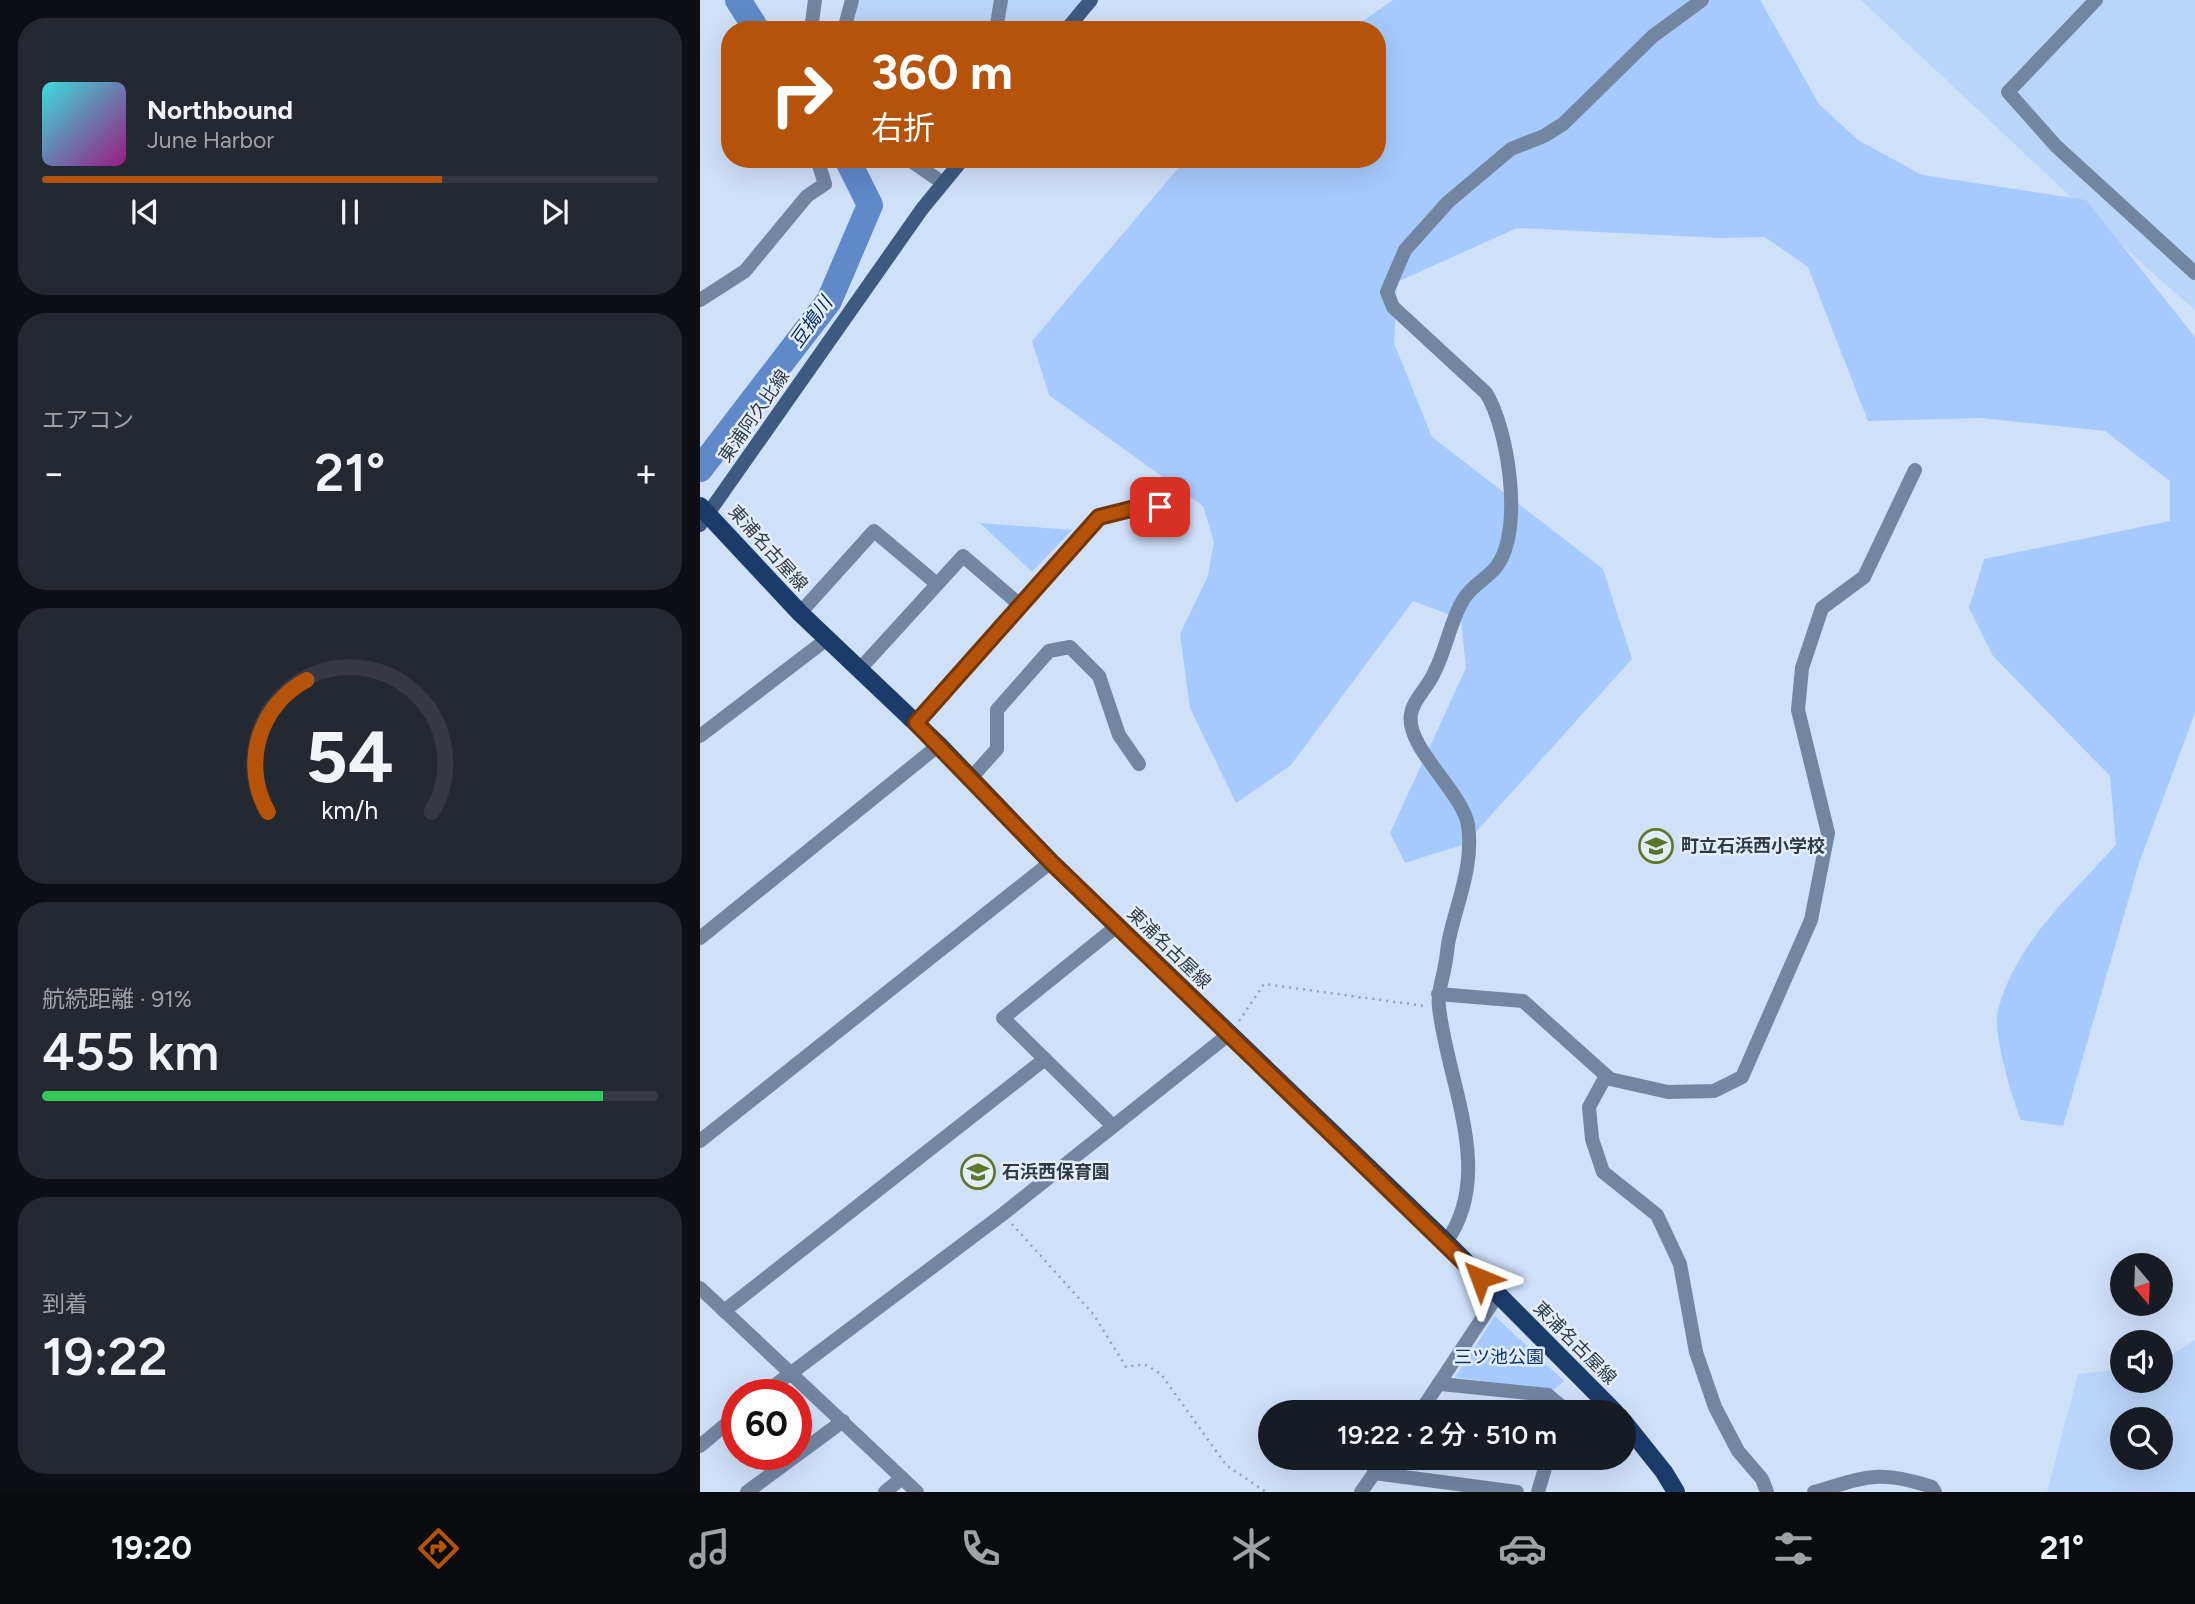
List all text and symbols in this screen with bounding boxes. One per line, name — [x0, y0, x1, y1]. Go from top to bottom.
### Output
text: 360 m — [871, 42, 1013, 101]
icon: right — [756, 49, 847, 140]
text: Northbound — [147, 94, 293, 126]
text: 右折 — [871, 109, 935, 147]
text: June Harbor — [147, 126, 274, 154]
icon: previous — [126, 193, 164, 231]
icon: pause — [331, 193, 369, 231]
icon: next — [536, 193, 574, 231]
water label: 豆搗川 — [785, 291, 838, 352]
street label: 東浦阿久比線 — [714, 365, 794, 467]
text: エアコン — [42, 406, 134, 434]
text: 21° — [315, 442, 385, 504]
text: − — [42, 450, 66, 496]
text: + — [634, 450, 658, 496]
pin — [1130, 477, 1190, 537]
icon: arrive — [1141, 488, 1179, 526]
street label: 東浦名古屋線 — [724, 501, 812, 595]
text: 54 — [306, 713, 394, 800]
text: km/h — [321, 795, 379, 825]
school or university icon: 町立石浜西小学校 — [1637, 827, 1675, 865]
place label: 町立石浜西小学校 — [1681, 835, 1825, 857]
street label: 東浦名古屋線 — [1123, 903, 1215, 993]
text: 航続距離 · 91% — [42, 985, 192, 1013]
text: 455 km — [42, 1021, 219, 1083]
school or university icon: 石浜西保育園 — [959, 1153, 997, 1191]
place label: 石浜西保育園 — [1002, 1161, 1110, 1183]
position arrow — [1443, 1241, 1517, 1315]
north arrow — [2110, 1253, 2174, 1316]
map controls — [2110, 1253, 2173, 1470]
text: 到着 — [42, 1290, 88, 1318]
street label: 東浦名古屋線 — [1529, 1297, 1621, 1389]
text: 19:22 — [42, 1326, 168, 1388]
button: sound — [2110, 1330, 2173, 1393]
park label: 三ツ池公園 — [1454, 1346, 1544, 1368]
speed limit sign: 60 — [721, 1379, 812, 1470]
button: search — [2110, 1407, 2173, 1470]
text: 19:22 · 2 分 · 510 m — [1337, 1419, 1557, 1451]
icon: directions — [414, 1524, 463, 1573]
icon: music — [685, 1524, 734, 1573]
icon: phone — [956, 1524, 1005, 1573]
icon: climate — [1227, 1524, 1276, 1573]
icon: car — [1498, 1524, 1547, 1573]
icon: filters — [1769, 1524, 1818, 1573]
text: 19:20 — [111, 1529, 192, 1567]
text: 21° — [2040, 1529, 2084, 1567]

